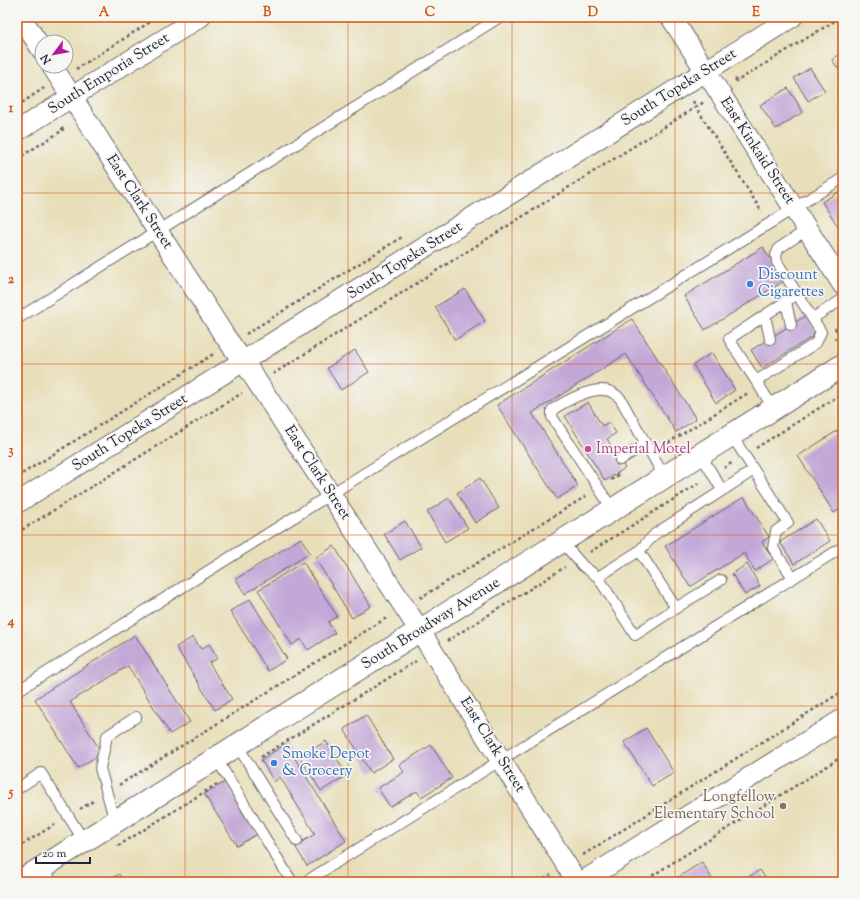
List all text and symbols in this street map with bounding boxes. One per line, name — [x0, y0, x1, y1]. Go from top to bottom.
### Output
text: A — [99, 4, 110, 22]
text: B — [263, 4, 272, 22]
text: C — [425, 4, 435, 22]
text: D — [588, 4, 598, 22]
text: E — [752, 4, 760, 22]
street label: South Emporia Street — [44, 28, 174, 120]
north arrow — [34, 34, 74, 74]
street label: South Topeka Street — [617, 44, 741, 132]
text: N — [37, 51, 56, 68]
street label: East Kinkaid Street — [714, 93, 800, 209]
text: 1 — [9, 100, 14, 118]
street label: East Clark Street — [101, 151, 177, 253]
street label: South Topeka Street — [343, 217, 467, 305]
place label: Discount Cigarettes — [758, 265, 824, 303]
text: 2 — [8, 271, 15, 289]
marker: Discount Cigarettes — [745, 279, 755, 289]
street label: South Topeka Street — [68, 389, 192, 477]
street label: East Clark Street — [279, 422, 355, 524]
place label: Imperial Motel — [596, 439, 691, 460]
text: 3 — [8, 442, 14, 460]
marker: Imperial Motel — [583, 444, 593, 454]
street label: South Broadway Avenue — [358, 573, 504, 675]
text: 4 — [7, 613, 15, 631]
street label: East Clark Street — [454, 693, 530, 797]
place label: Smoke Depot & Grocery — [282, 744, 370, 782]
marker: Smoke Depot & Grocery — [269, 758, 279, 768]
text: 5 — [8, 784, 14, 802]
place label: Longfellow Elementary School — [654, 787, 775, 825]
marker: Longfellow Elementary School — [778, 801, 788, 811]
scale bar — [36, 839, 90, 865]
text: 20 m — [42, 845, 67, 863]

